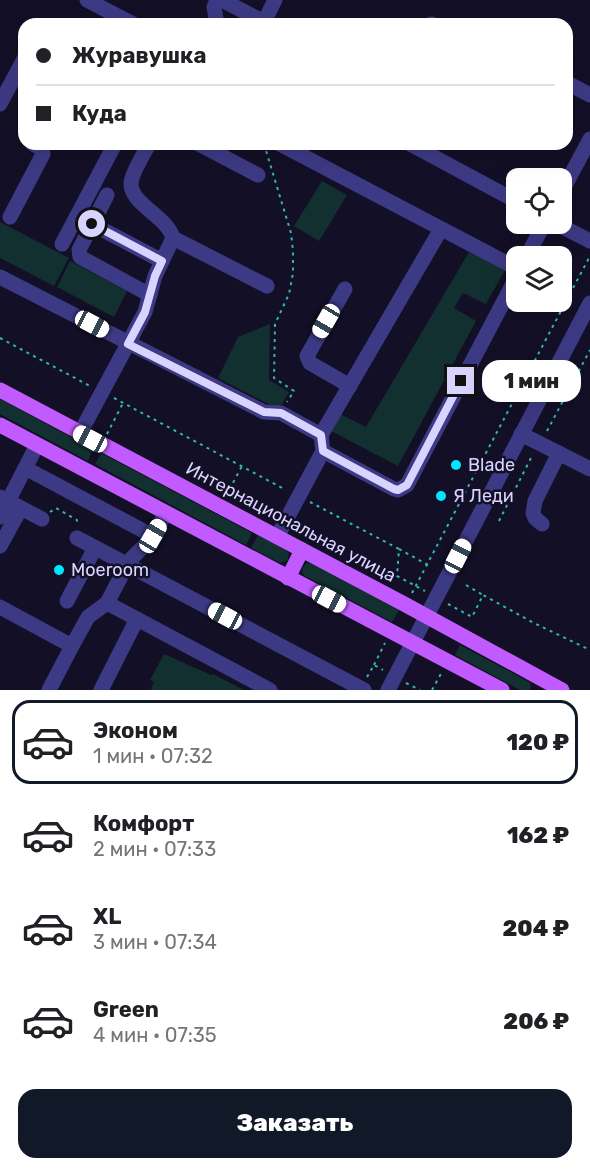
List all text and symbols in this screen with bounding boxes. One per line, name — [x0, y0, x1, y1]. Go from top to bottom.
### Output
text: Журавушка — [72, 42, 206, 69]
text: Куда — [72, 100, 127, 127]
map controls — [506, 168, 572, 312]
button: locate — [506, 168, 572, 234]
route start — [78, 210, 105, 237]
button: layers — [506, 246, 572, 312]
car — [309, 301, 343, 341]
car — [72, 308, 112, 340]
callout: 1 мин — [482, 360, 581, 402]
route end — [447, 367, 474, 394]
text: 1 мин — [504, 369, 559, 393]
car — [70, 423, 110, 455]
place label: Blade — [468, 454, 515, 476]
street label: Интернациональная улица — [182, 457, 400, 587]
marker: Blade — [449, 458, 463, 472]
place label: Я Леди — [453, 485, 514, 507]
marker: Я Леди — [434, 489, 448, 503]
car — [136, 516, 170, 556]
car — [442, 536, 474, 576]
place label: Moeroom — [71, 559, 149, 581]
marker: Moeroom — [52, 563, 66, 577]
car — [309, 583, 349, 615]
car — [205, 600, 245, 632]
icon: car — [21, 715, 75, 769]
text: Эконом — [93, 717, 178, 744]
text: 120 ₽ — [506, 729, 569, 756]
text: 1 мин · 07:32 — [93, 744, 213, 768]
icon: car — [21, 808, 75, 862]
text: Комфорт — [93, 810, 194, 837]
text: 162 ₽ — [507, 822, 569, 849]
text: 2 мин · 07:33 — [93, 837, 216, 861]
icon: car — [21, 901, 75, 955]
text: XL — [93, 903, 121, 930]
text: 204 ₽ — [502, 915, 569, 942]
text: 3 мин · 07:34 — [93, 930, 217, 954]
icon: car — [21, 994, 75, 1048]
text: Green — [93, 996, 159, 1023]
text: 206 ₽ — [503, 1008, 569, 1035]
text: 4 мин · 07:35 — [93, 1023, 217, 1047]
button: Заказать — [18, 1089, 572, 1158]

